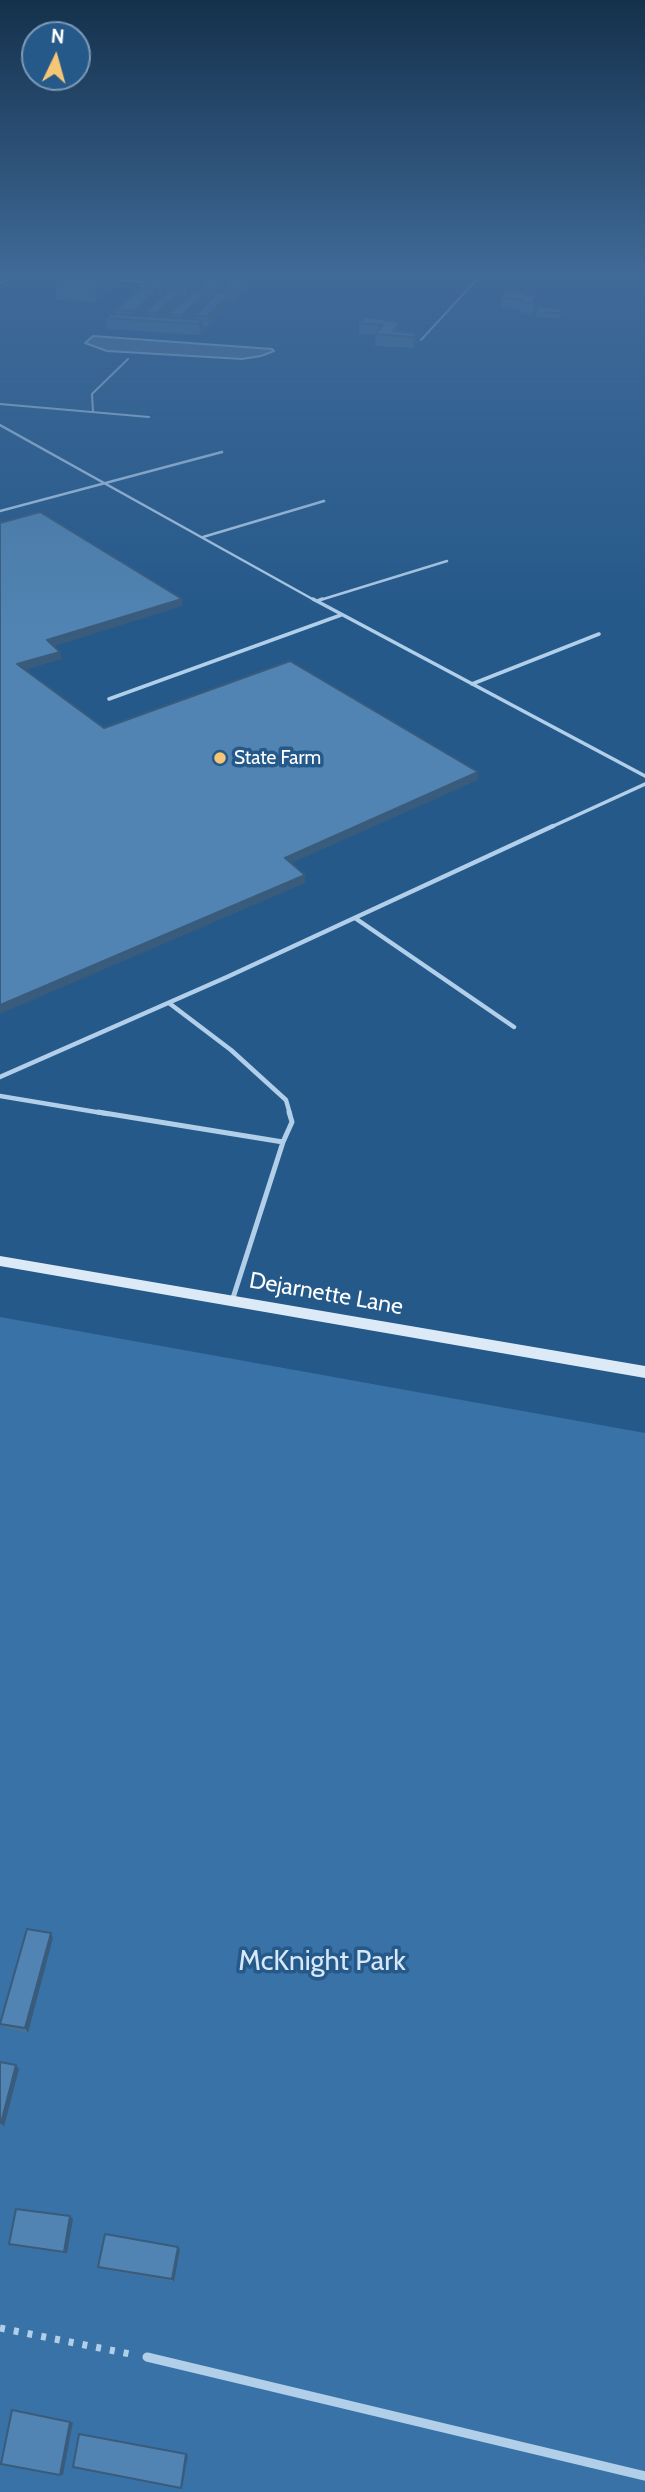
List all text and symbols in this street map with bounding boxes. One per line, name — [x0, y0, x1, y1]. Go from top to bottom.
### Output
north arrow — [21, 21, 91, 91]
text: N — [50, 25, 65, 49]
place label: State Farm — [234, 747, 321, 769]
marker: State Farm — [212, 750, 228, 766]
street label: Dejarnette Lane — [247, 1267, 405, 1321]
park label: McKnight Park — [238, 1945, 406, 1979]

